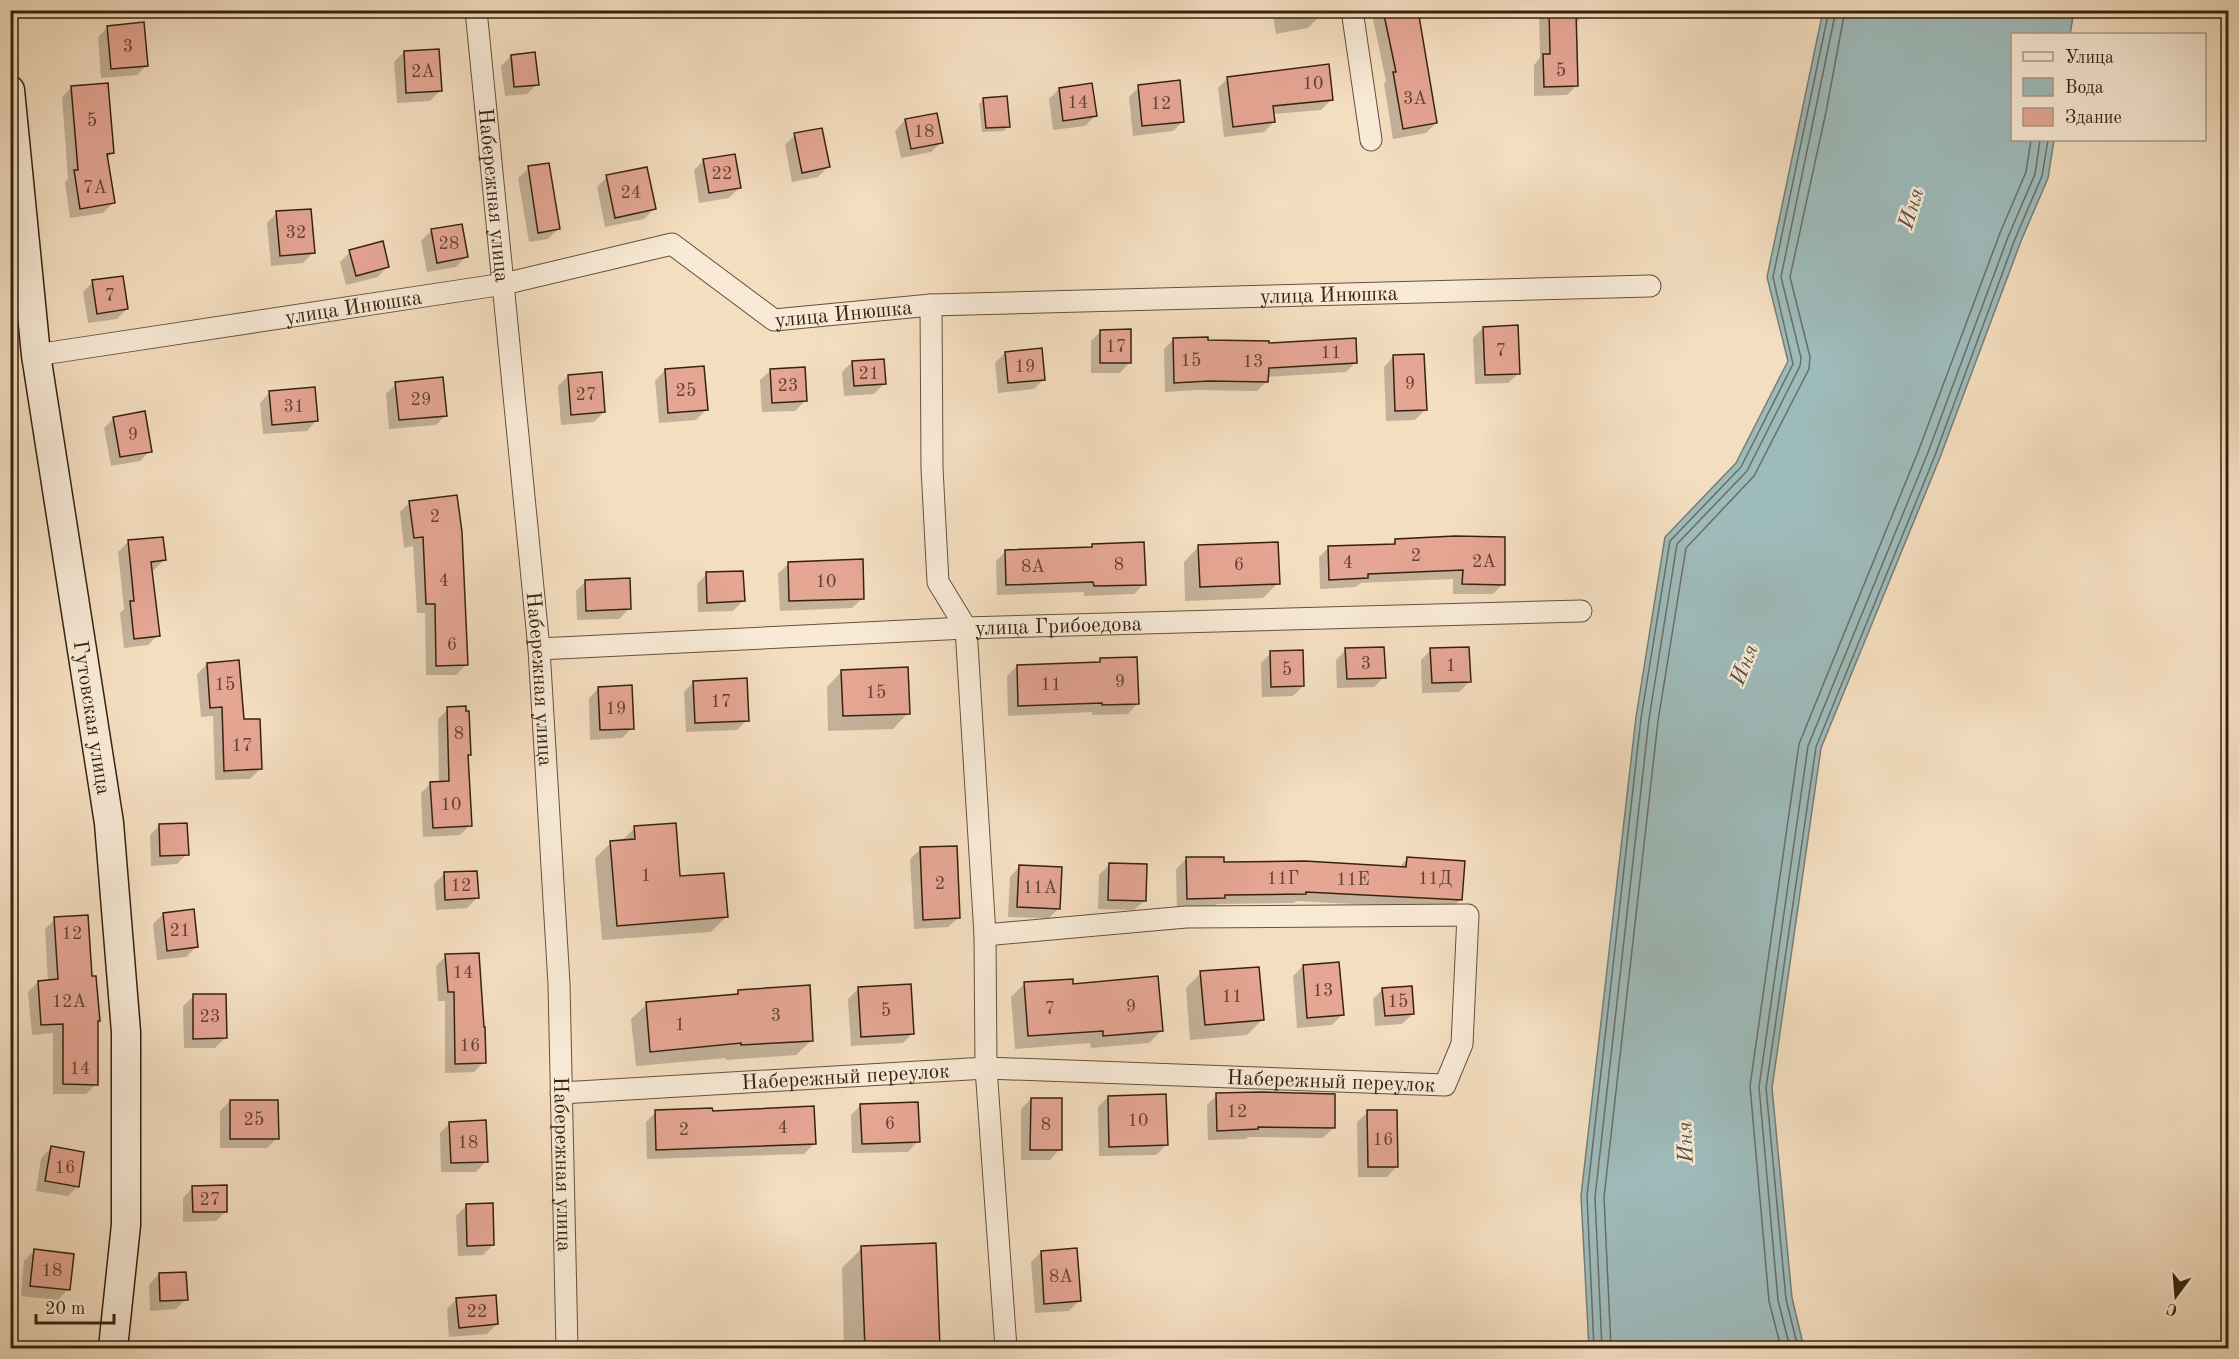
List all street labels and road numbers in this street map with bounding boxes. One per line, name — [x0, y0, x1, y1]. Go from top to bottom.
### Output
street label: Набережная улица — [474, 107, 512, 283]
street label: улица Инюшка — [1260, 284, 1398, 308]
street label: улица Инюшка — [284, 288, 424, 329]
street label: улица Инюшка — [774, 298, 913, 332]
street label: Набережная улица — [521, 591, 555, 767]
street label: улица Грибоедова — [975, 614, 1142, 640]
street label: Гутовская улица — [69, 639, 113, 796]
street label: Набережный переулок — [741, 1061, 951, 1094]
street label: Набережный переулок — [1226, 1068, 1436, 1097]
street label: Набережная улица — [549, 1077, 574, 1252]

